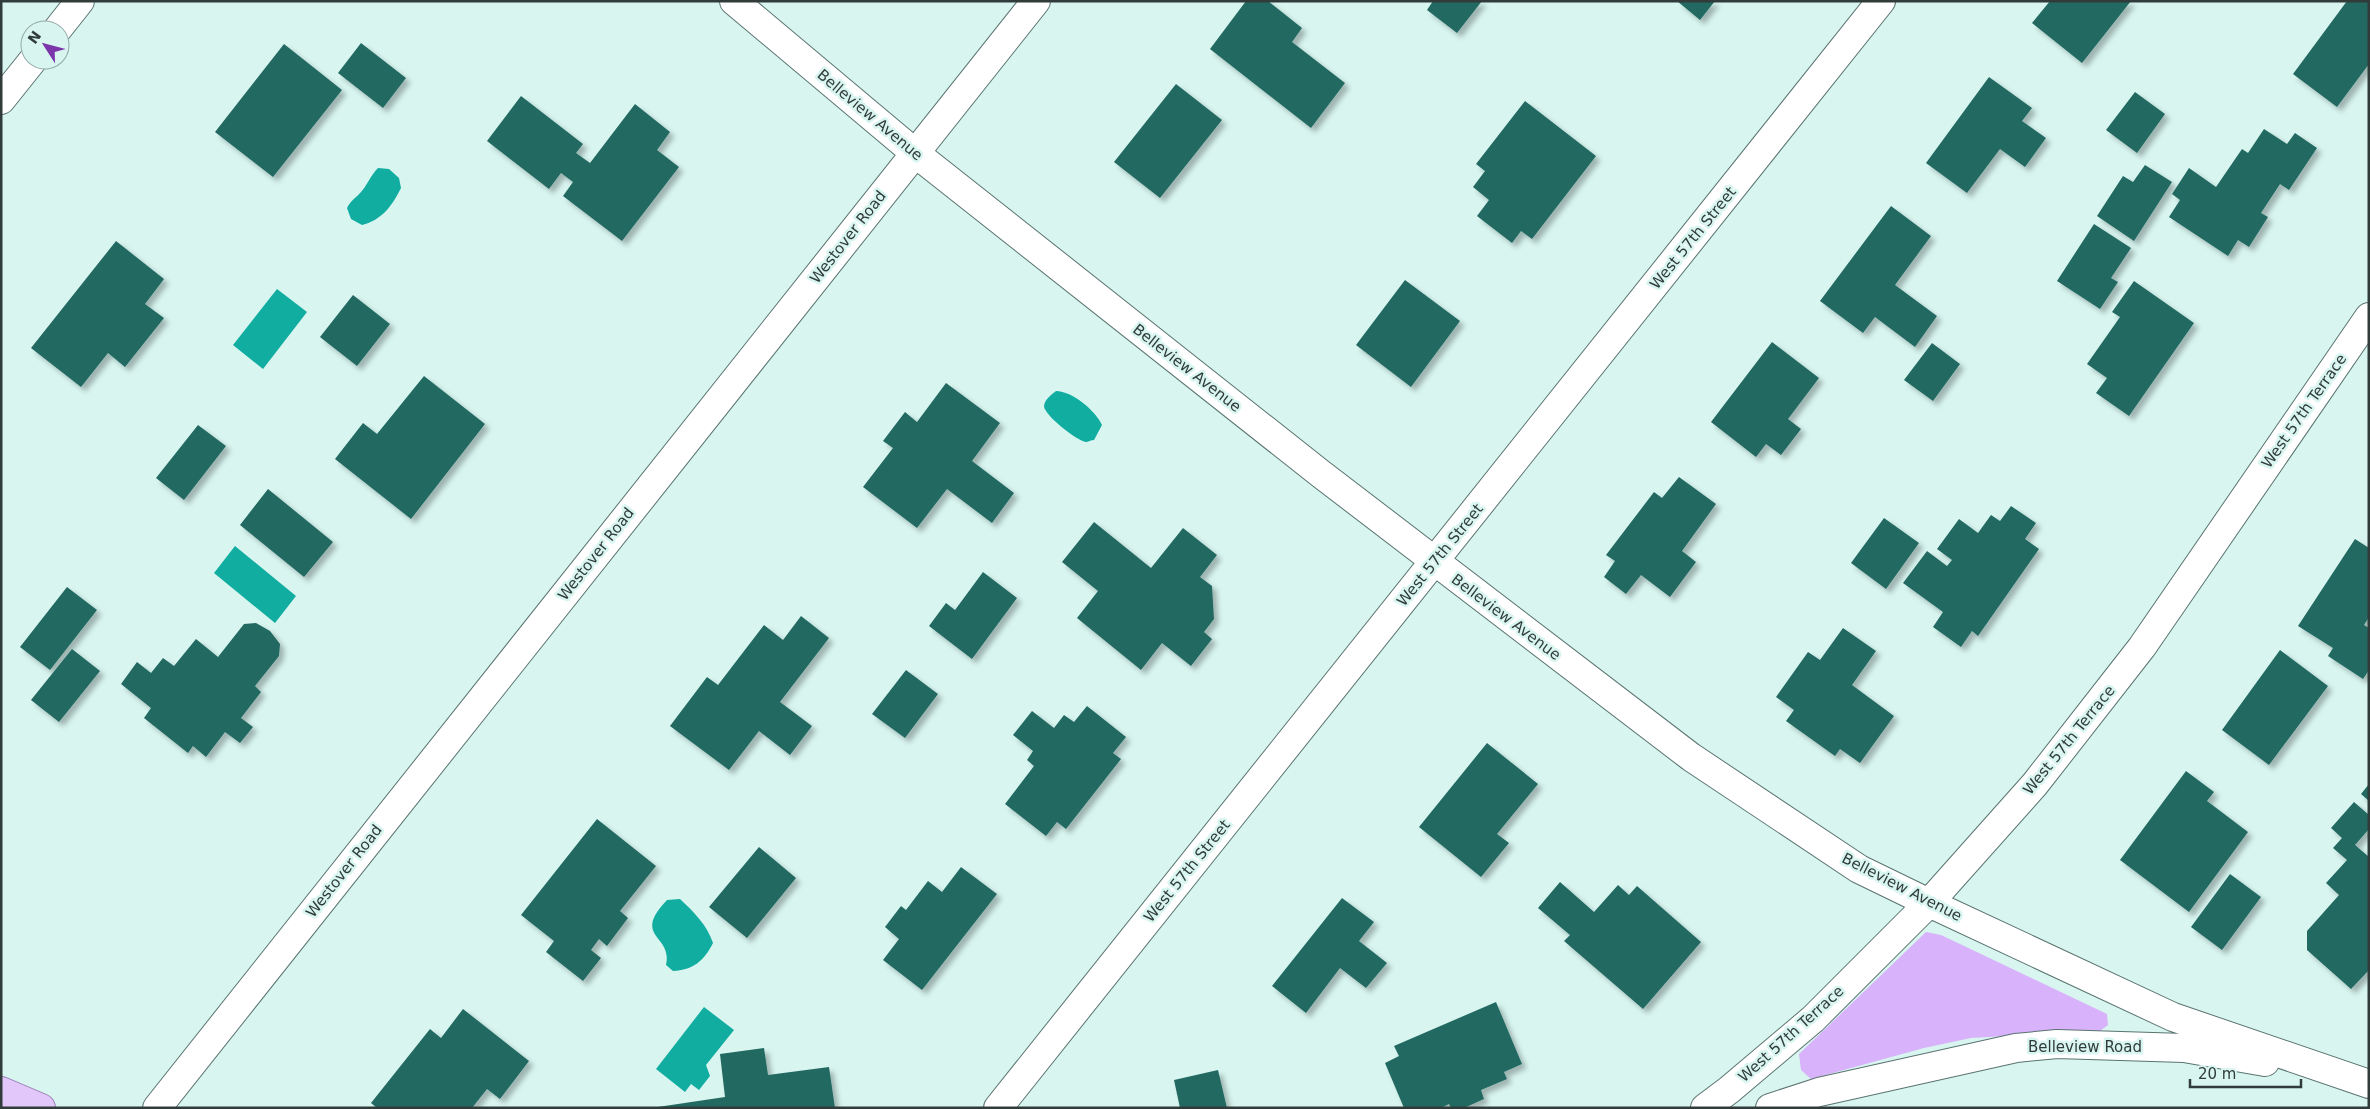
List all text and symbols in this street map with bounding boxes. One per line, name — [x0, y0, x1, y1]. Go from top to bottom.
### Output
north arrow — [20, 20, 70, 70]
text: N — [25, 28, 44, 47]
street label: Belleview Avenue — [814, 66, 926, 164]
street label: West 57th Street — [1646, 183, 1740, 293]
street label: Westover Road — [806, 187, 890, 287]
street label: Belleview Avenue — [1129, 320, 1245, 416]
street label: West 57th Terrace — [2258, 350, 2350, 472]
street label: West 57th Street — [1393, 500, 1487, 610]
street label: Westover Road — [554, 504, 638, 604]
street label: Belleview Avenue — [1448, 570, 1564, 664]
street label: West 57th Terrace — [2019, 682, 2119, 798]
street label: West 57th Street — [1140, 816, 1234, 926]
street label: Westover Road — [302, 821, 386, 921]
street label: Belleview Avenue — [1839, 849, 1965, 925]
street label: West 57th Terrace — [1735, 982, 1847, 1086]
street label: Belleview Road — [2028, 1038, 2142, 1056]
scale bar — [2190, 1056, 2301, 1088]
text: 20 m — [2198, 1065, 2236, 1083]

